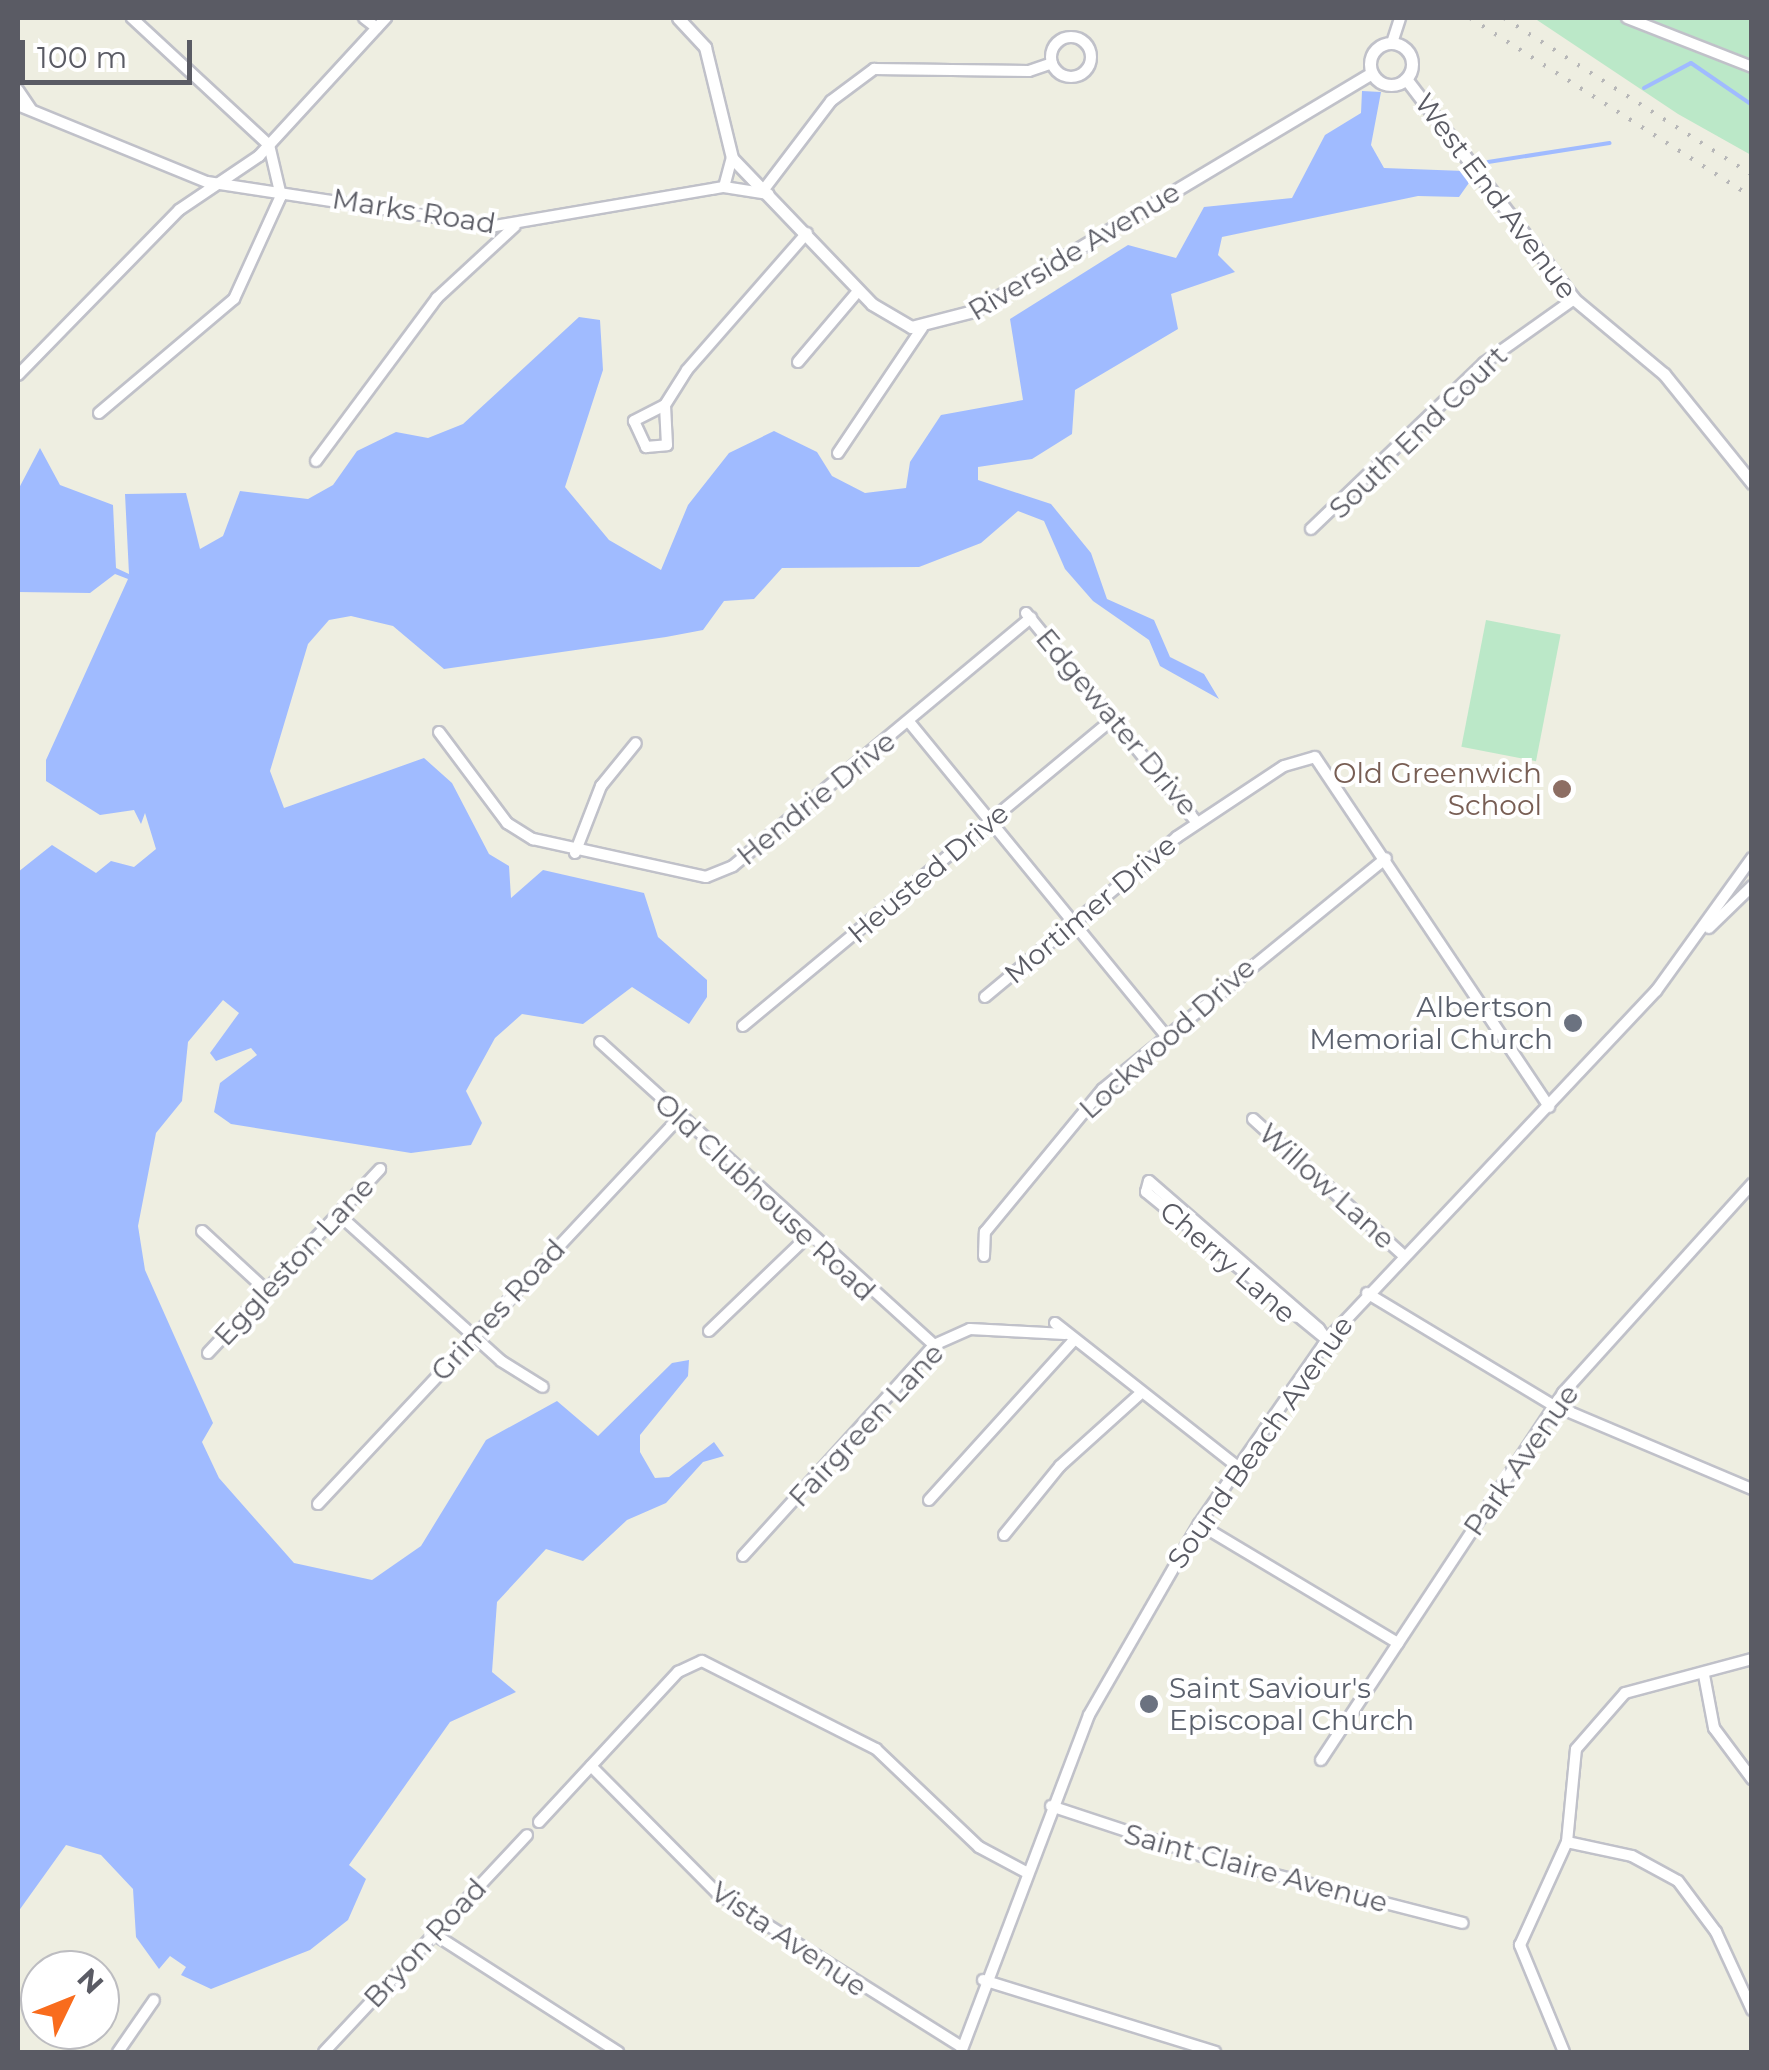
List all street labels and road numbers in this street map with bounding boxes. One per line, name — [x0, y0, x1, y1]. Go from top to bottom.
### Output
street label: West End Avenue — [1408, 87, 1584, 305]
street label: Riverside Avenue — [962, 175, 1186, 327]
street label: Marks Road — [330, 182, 498, 240]
street label: South End Court — [1322, 339, 1514, 525]
street label: Edgewater Drive — [1029, 622, 1205, 822]
street label: Hendrie Drive — [730, 724, 902, 872]
street label: Heusted Drive — [841, 796, 1015, 950]
street label: Mortimer Drive — [997, 828, 1183, 990]
street label: Lockwood Drive — [1072, 950, 1262, 1126]
street label: Old Clubhouse Road — [648, 1086, 882, 1308]
street label: Willow Lane — [1252, 1116, 1402, 1256]
street label: Eggleston Lane — [207, 1170, 381, 1352]
street label: Cherry Lane — [1153, 1194, 1303, 1330]
street label: Grimes Road — [424, 1232, 572, 1388]
street label: Sound Beach Avenue — [1160, 1309, 1360, 1575]
street label: Fairgreen Lane — [782, 1336, 950, 1514]
street label: Park Avenue — [1456, 1378, 1586, 1542]
street label: Saint Claire Avenue — [1121, 1817, 1391, 1919]
street label: Bryon Road — [357, 1872, 493, 2014]
street label: Vista Avenue — [705, 1875, 873, 2003]

